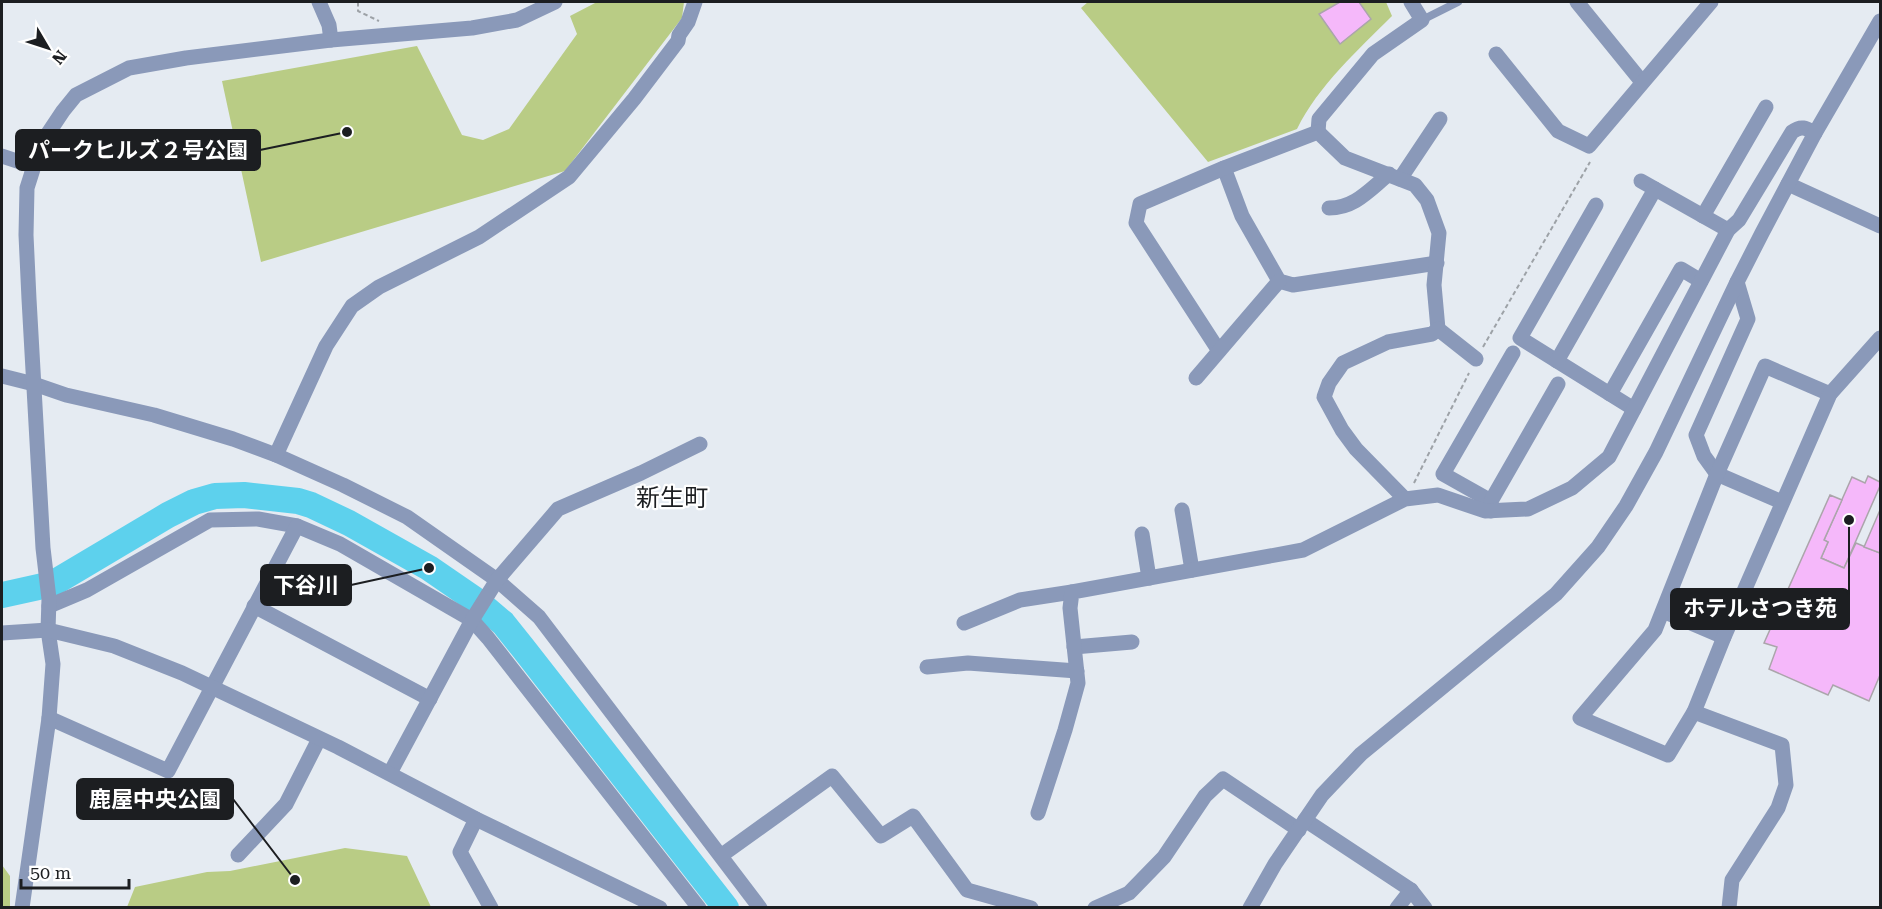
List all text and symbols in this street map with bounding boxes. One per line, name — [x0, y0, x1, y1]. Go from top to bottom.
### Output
north arrow — [18, 18, 78, 78]
text: N — [48, 46, 71, 68]
callout: パークヒルズ２号公園 — [16, 130, 260, 170]
text: パークヒルズ２号公園 — [28, 138, 248, 163]
district label: 新生町 — [636, 484, 708, 512]
callout: 下谷川 — [261, 565, 351, 605]
text: 下谷川 — [273, 573, 339, 598]
callout: ホテルさつき苑 — [1671, 589, 1849, 629]
text: ホテルさつき苑 — [1683, 596, 1837, 621]
callout: 鹿屋中央公園 — [77, 779, 233, 819]
text: 鹿屋中央公園 — [89, 787, 221, 812]
scale bar — [21, 852, 129, 890]
text: 50 m — [30, 862, 71, 883]

